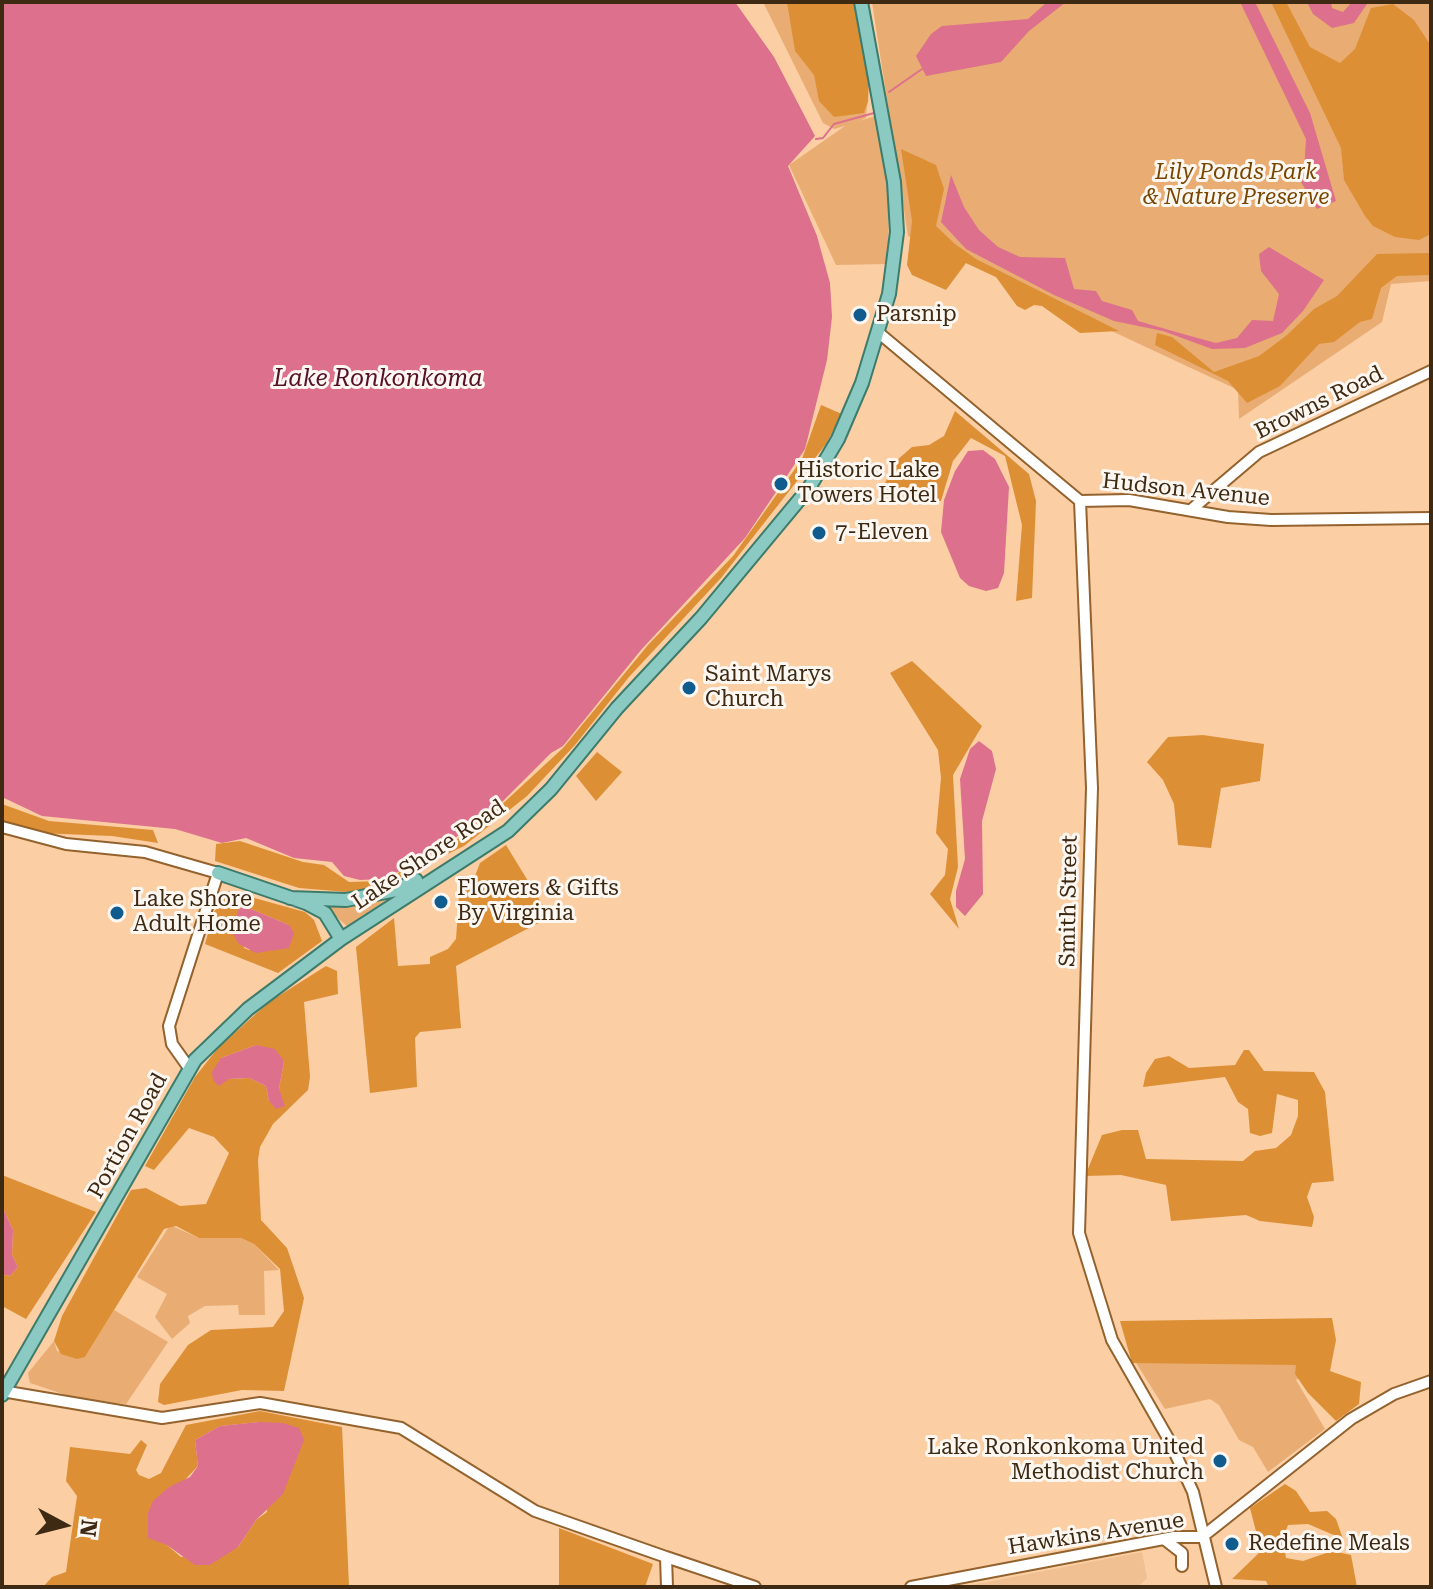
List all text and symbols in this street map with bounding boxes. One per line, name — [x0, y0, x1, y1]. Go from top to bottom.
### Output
park label: Lily Ponds Park & Nature Preserve — [1143, 160, 1329, 212]
place label: Parsnip — [876, 302, 957, 328]
marker: Parsnip — [851, 306, 869, 324]
street label: Browns Road — [1251, 361, 1387, 445]
water label: Lake Ronkonkoma — [273, 365, 483, 393]
place label: Historic Lake Towers Hotel — [797, 458, 939, 510]
street label: Hudson Avenue — [1101, 468, 1271, 512]
marker: Historic Lake Towers Hotel — [772, 475, 790, 493]
place label: 7-Eleven — [835, 520, 928, 546]
marker: 7-Eleven — [810, 524, 828, 542]
place label: Saint Marys Church — [705, 662, 831, 714]
marker: Saint Marys Church — [680, 679, 698, 697]
street label: Lake Shore Road — [348, 794, 510, 916]
street label: Smith Street — [1055, 835, 1083, 967]
place label: Flowers & Gifts By Virginia — [457, 876, 619, 928]
place label: Lake Shore Adult Home — [133, 887, 261, 938]
marker: Flowers & Gifts By Virginia — [432, 893, 450, 911]
marker: Lake Shore Adult Home — [108, 904, 126, 922]
street label: Portion Road — [83, 1069, 173, 1203]
place label: Lake Ronkonkoma United Methodist Church — [927, 1435, 1204, 1486]
marker: Lake Ronkonkoma United Methodist Church — [1211, 1452, 1229, 1470]
north arrow — [24, 1485, 104, 1565]
street label: Hawkins Avenue — [1006, 1507, 1186, 1561]
text: N — [75, 1518, 102, 1538]
place label: Redefine Meals — [1248, 1531, 1410, 1557]
marker: Redefine Meals — [1223, 1535, 1241, 1553]

